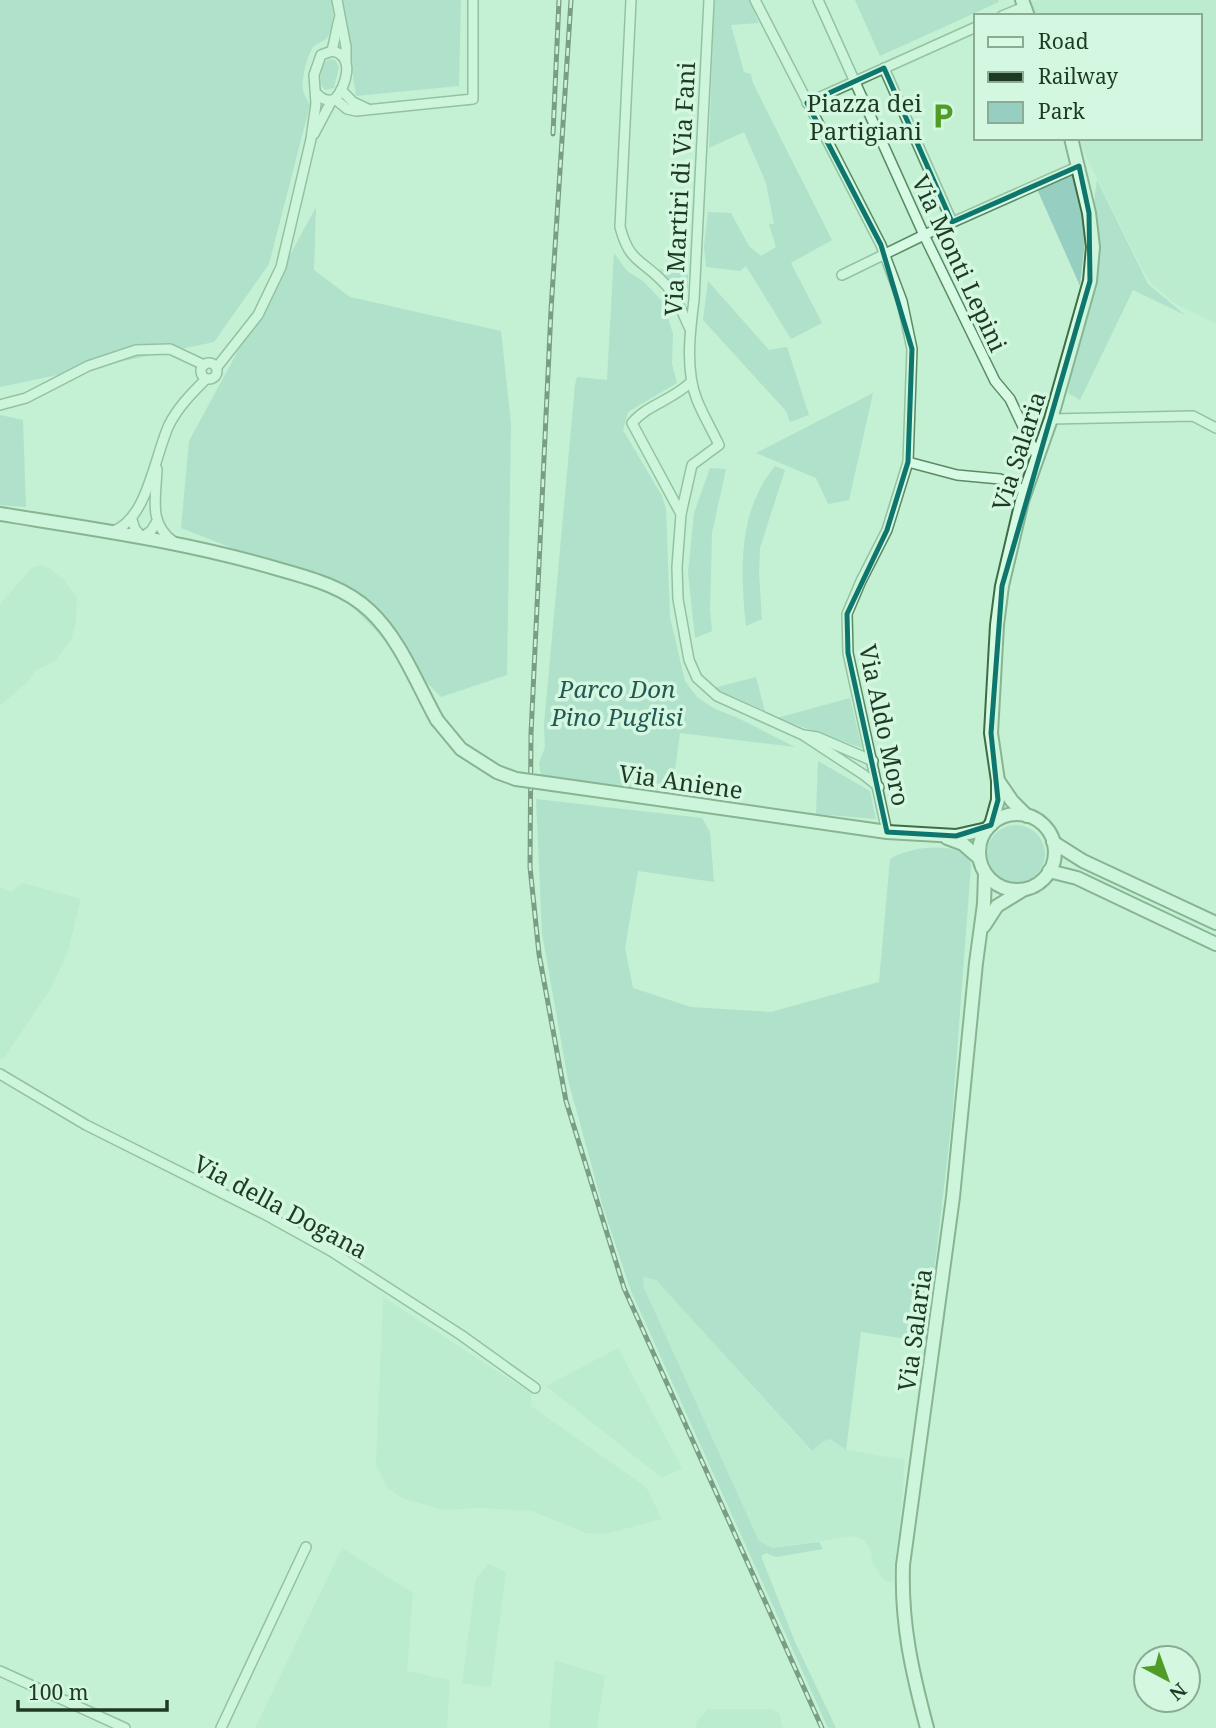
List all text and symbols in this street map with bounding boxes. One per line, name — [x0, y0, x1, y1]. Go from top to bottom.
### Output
legend — [974, 14, 1202, 140]
text: Road — [1038, 27, 1089, 55]
street label: Via Martiri di Via Fani — [656, 61, 702, 317]
text: Railway — [1038, 62, 1118, 90]
place label: Piazza dei Partigiani — [807, 86, 922, 147]
text: Park — [1038, 97, 1085, 125]
parking icon: Piazza dei Partigiani — [928, 101, 958, 131]
street label: Via Monti Lepini — [905, 169, 1015, 357]
street label: Via Salaria — [983, 387, 1053, 515]
street label: Via Aldo Moro — [852, 641, 918, 809]
park label: Parco Don Pino Puglisi — [550, 672, 683, 733]
street label: Via Aniene — [617, 756, 745, 806]
street label: Via della Dogana — [188, 1146, 374, 1266]
street label: Via Salaria — [889, 1266, 939, 1394]
north arrow — [1132, 1644, 1202, 1714]
scale bar — [18, 1668, 166, 1712]
text: N — [1164, 1677, 1192, 1707]
text: 100 m — [28, 1678, 89, 1706]

